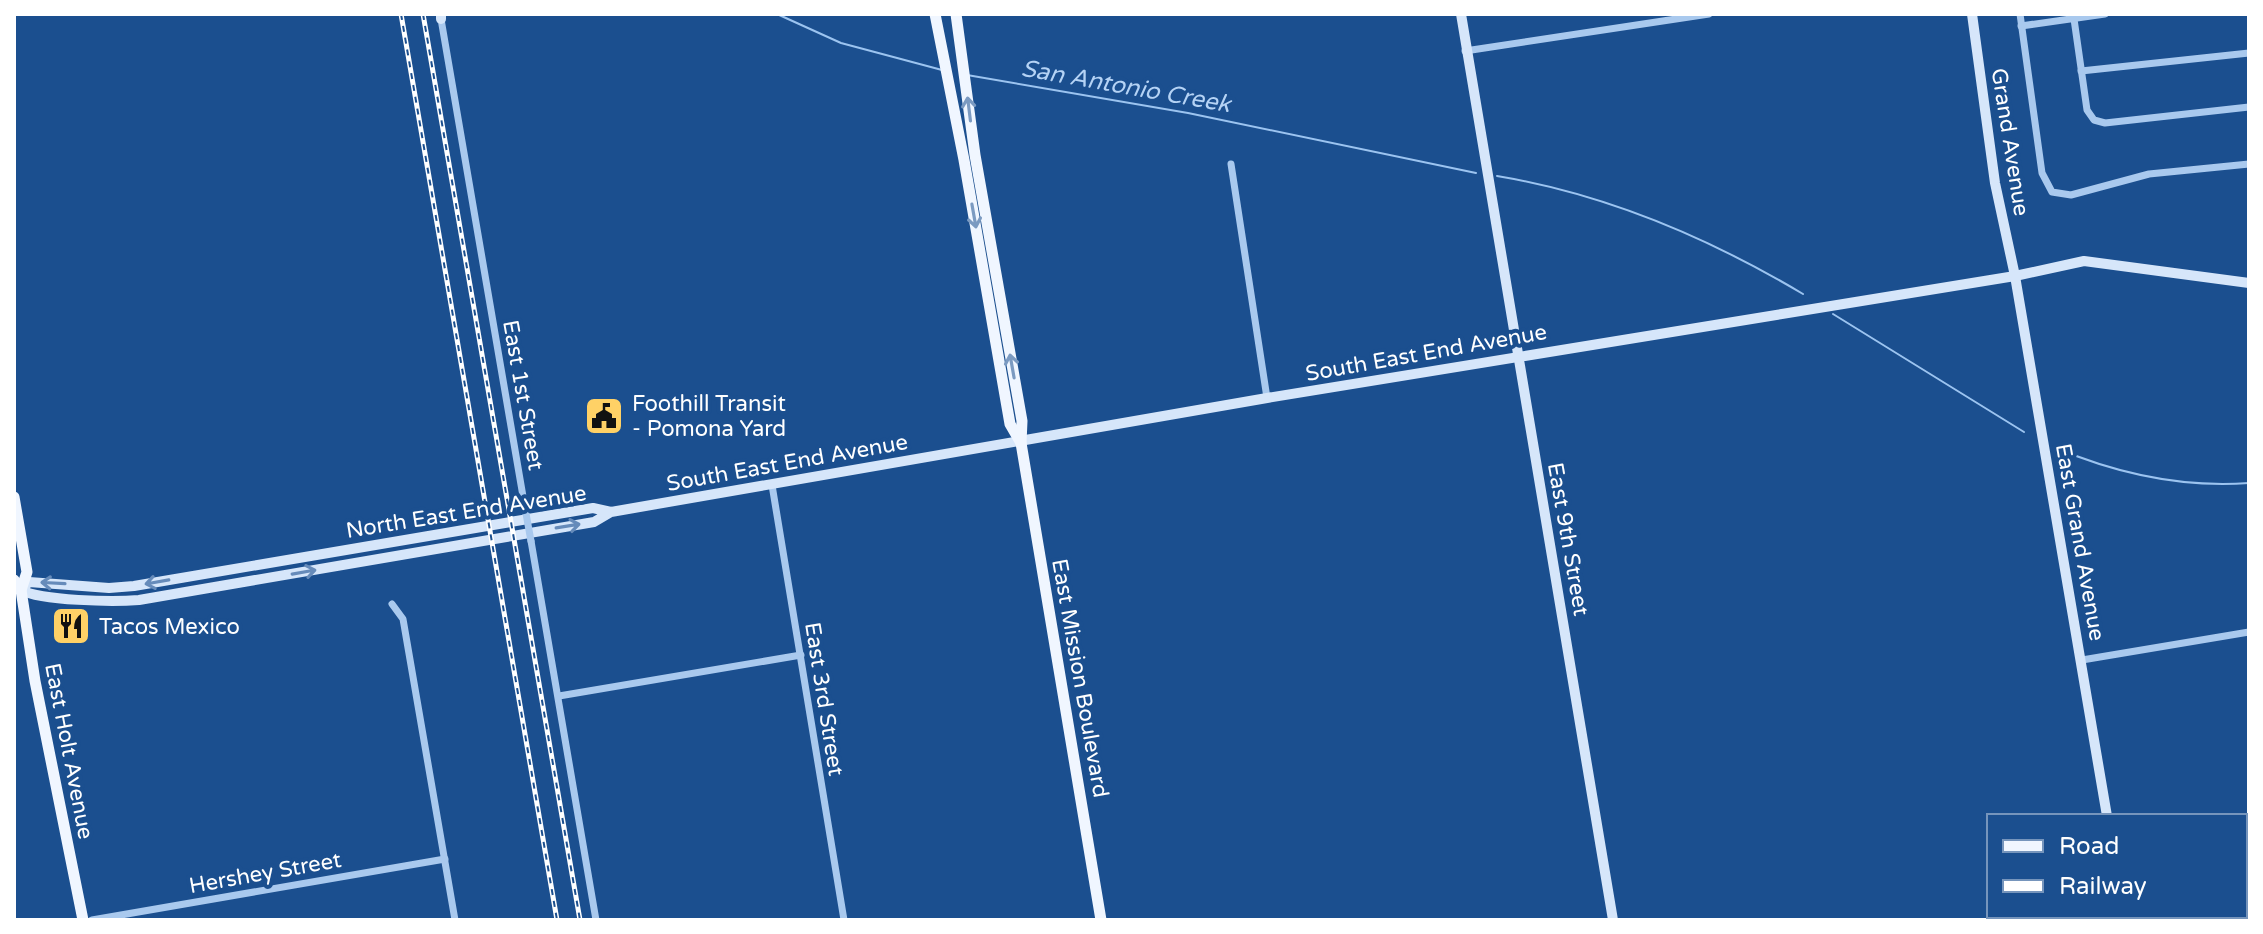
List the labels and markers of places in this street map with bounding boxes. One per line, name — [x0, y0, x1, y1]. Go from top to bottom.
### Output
place label: Foothill Transit - Pomona Yard — [632, 391, 786, 442]
public building icon: Foothill Transit - Pomona Yard — [583, 395, 625, 437]
restaurant icon: Tacos Mexico — [50, 605, 92, 647]
place label: Tacos Mexico — [99, 614, 240, 640]

